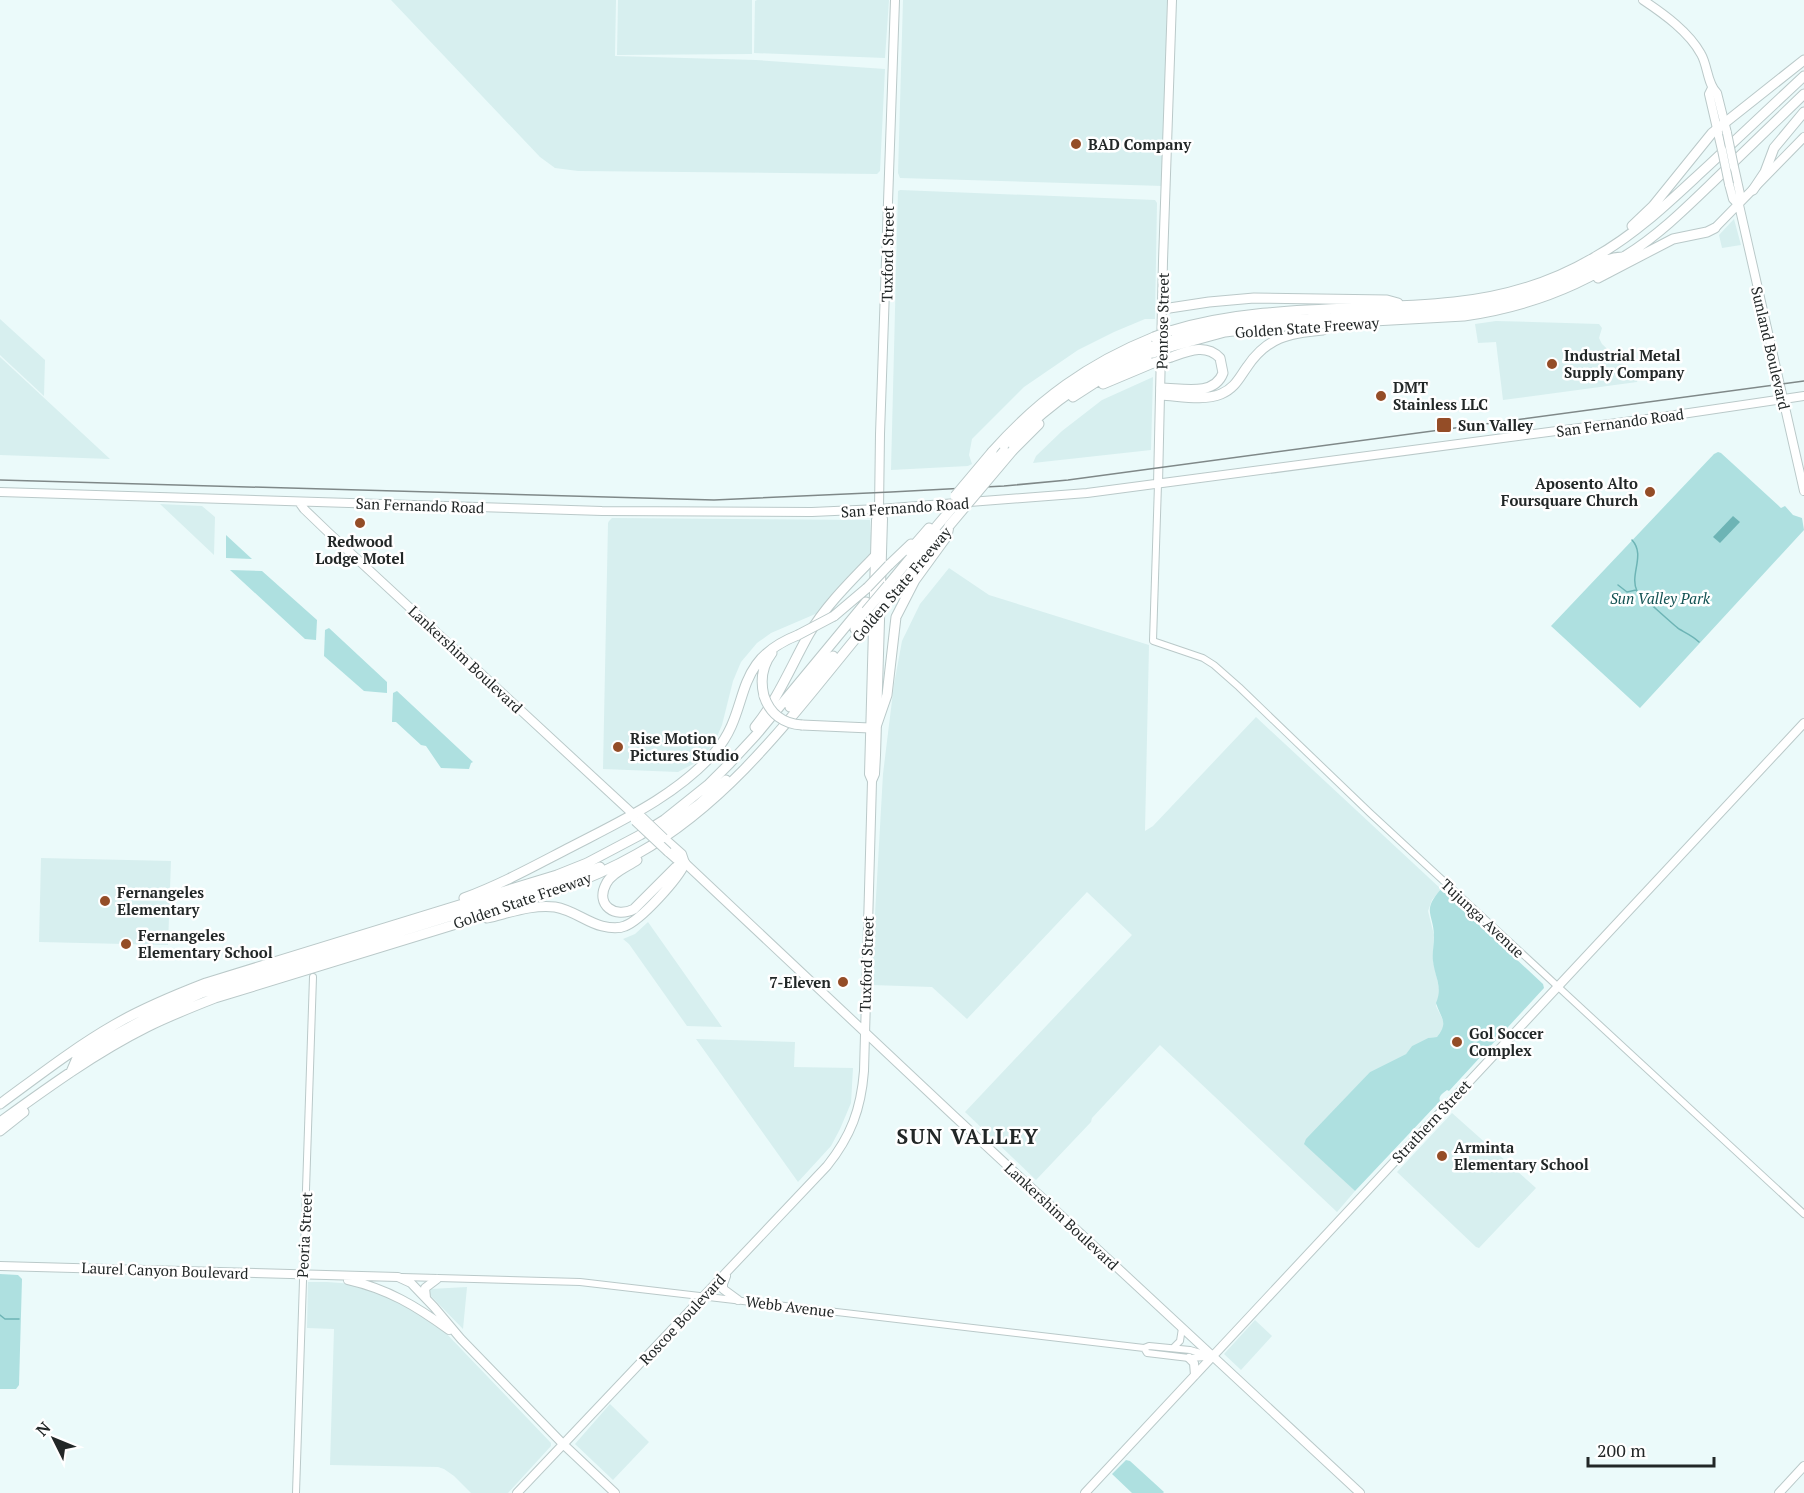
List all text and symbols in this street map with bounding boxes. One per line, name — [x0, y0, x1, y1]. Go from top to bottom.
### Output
place label: BAD Company — [1088, 134, 1192, 154]
marker: BAD Company — [1069, 137, 1083, 151]
street label: Tuxford Street — [876, 205, 898, 302]
street label: Penrose Street — [1151, 272, 1173, 370]
street label: Sunland Boulevard — [1747, 285, 1795, 411]
street label: Golden State Freeway — [1234, 312, 1380, 342]
place label: Industrial Metal Supply Company — [1564, 345, 1685, 382]
marker: Industrial Metal Supply Company — [1545, 357, 1559, 371]
place label: DMT Stainless LLC — [1393, 377, 1488, 414]
marker: DMT Stainless LLC — [1374, 389, 1388, 403]
street label: San Fernando Road — [1555, 403, 1685, 441]
place label: Sun Valley — [1458, 415, 1534, 435]
marker: Sun Valley — [1435, 416, 1453, 434]
place label: Aposento Alto Foursquare Church — [1501, 473, 1638, 510]
marker: Aposento Alto Foursquare Church — [1643, 485, 1657, 499]
street label: San Fernando Road — [355, 493, 485, 517]
street label: San Fernando Road — [840, 493, 970, 521]
marker: Redwood Lodge Motel — [353, 516, 367, 530]
street label: Golden State Freeway — [847, 522, 955, 646]
place label: Redwood Lodge Motel — [316, 531, 405, 568]
park label: Sun Valley Park — [1610, 588, 1711, 608]
street label: Lankershim Boulevard — [405, 601, 527, 717]
place label: Rise Motion Pictures Studio — [630, 728, 739, 765]
marker: Rise Motion Pictures Studio — [611, 740, 625, 754]
street label: Golden State Freeway — [450, 867, 594, 933]
street label: Tujunga Avenue — [1437, 874, 1529, 962]
place label: Fernangeles Elementary — [117, 882, 204, 919]
marker: Fernangeles Elementary — [98, 894, 112, 908]
street label: Tuxford Street — [854, 915, 878, 1012]
place label: Fernangeles Elementary School — [138, 925, 273, 962]
marker: Fernangeles Elementary School — [119, 937, 133, 951]
place label: 7-Eleven — [769, 972, 831, 992]
marker: 7-Eleven — [836, 975, 850, 989]
place label: Gol Soccer Complex — [1469, 1023, 1544, 1060]
marker: Gol Soccer Complex — [1450, 1035, 1464, 1049]
street label: Strathern Street — [1387, 1075, 1475, 1167]
district label: SUN VALLEY — [897, 1122, 1039, 1150]
place label: Arminta Elementary School — [1454, 1137, 1589, 1174]
marker: Arminta Elementary School — [1435, 1149, 1449, 1163]
street label: Lankershim Boulevard — [1001, 1158, 1123, 1274]
street label: Peoria Street — [292, 1191, 316, 1278]
street label: Laurel Canyon Boulevard — [81, 1257, 249, 1283]
street label: Roscoe Boulevard — [635, 1269, 729, 1369]
street label: Webb Avenue — [744, 1291, 836, 1321]
north arrow — [24, 1409, 84, 1469]
text: N — [31, 1417, 55, 1441]
scale bar — [1588, 1430, 1714, 1468]
text: 200 m — [1597, 1438, 1646, 1462]

